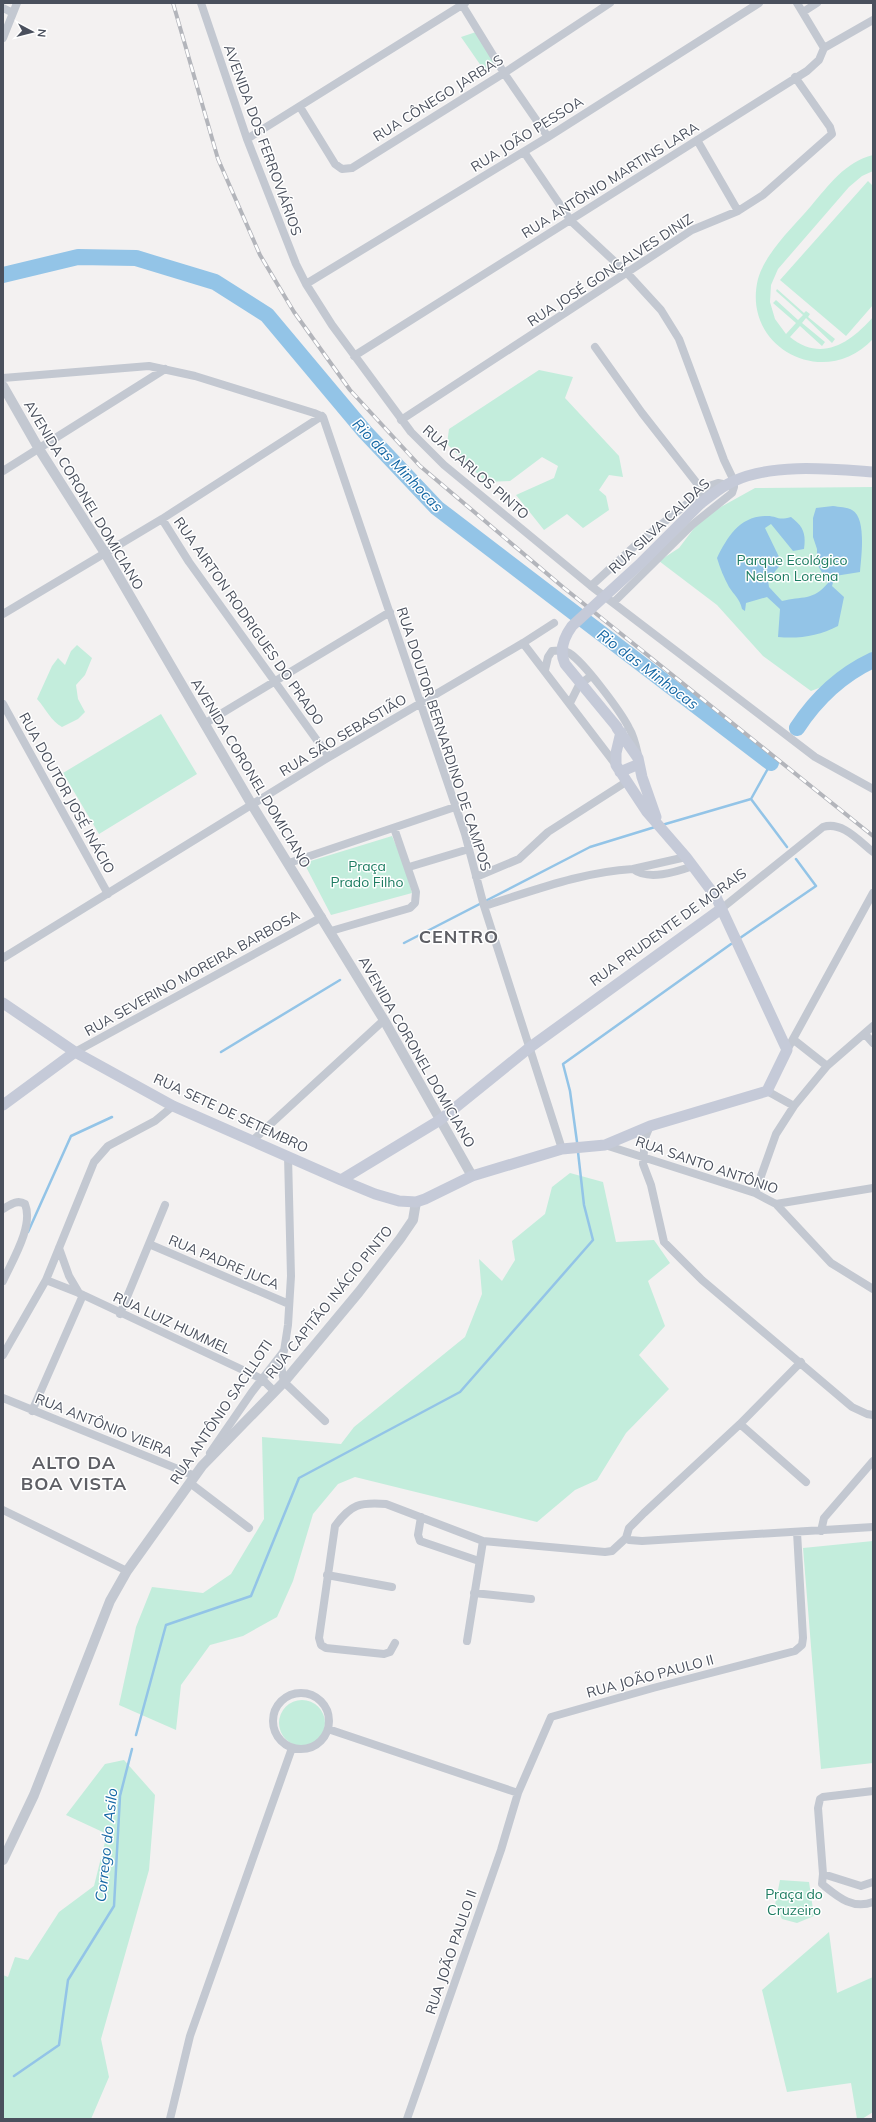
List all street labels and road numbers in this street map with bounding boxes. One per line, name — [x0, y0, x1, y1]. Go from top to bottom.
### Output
street label: AVENIDA DOS FERROVIÁRIOS — [220, 42, 306, 238]
street label: RUA CÔNEGO JARBAS — [370, 50, 507, 145]
street label: RUA JOÃO PESSOA — [467, 92, 587, 176]
street label: RUA ANTÔNIO MARTINS LARA — [518, 117, 703, 242]
street label: RUA JOSÉ GONÇALVES DINIZ — [524, 210, 696, 330]
street label: AVENIDA CORONEL DOMICIANO — [20, 397, 148, 593]
street label: RUA CARLOS PINTO — [419, 421, 533, 523]
street label: RUA SILVA CALDAS — [605, 474, 714, 578]
street label: RUA AIRTON RODRIGUES DO PRADO — [170, 513, 328, 729]
street label: RUA DOUTOR BERNARDINO DE CAMPOS — [393, 605, 495, 874]
street label: AVENIDA CORONEL DOMICIANO — [187, 675, 315, 871]
street label: RUA SÃO SEBASTIÃO — [276, 690, 410, 780]
street label: RUA DOUTOR JOSÉ INÁCIO — [15, 709, 119, 877]
street label: RUA PRUDENTE DE MORAIS — [586, 864, 750, 990]
street label: RUA SEVERINO MOREIRA BARBOSA — [81, 906, 303, 1040]
street label: AVENIDA CORONEL DOMICIANO — [355, 953, 479, 1151]
street label: RUA SETE DE SETEMBRO — [151, 1069, 311, 1157]
street label: RUA SANTO ANTÔNIO — [633, 1132, 781, 1198]
street label: RUA CAPITÃO INÁCIO PINTO — [262, 1222, 396, 1382]
street label: RUA PADRE JUCA — [166, 1231, 283, 1294]
street label: RUA LUIZ HUMMEL — [110, 1288, 234, 1358]
street label: RUA ANTÔNIO SACILLOTI — [166, 1336, 276, 1488]
street label: RUA ANTÔNIO VIEIRA — [33, 1389, 176, 1461]
street label: RUA JOÃO PAULO II — [584, 1650, 716, 1702]
street label: RUA JOÃO PAULO II — [421, 1887, 481, 2017]

